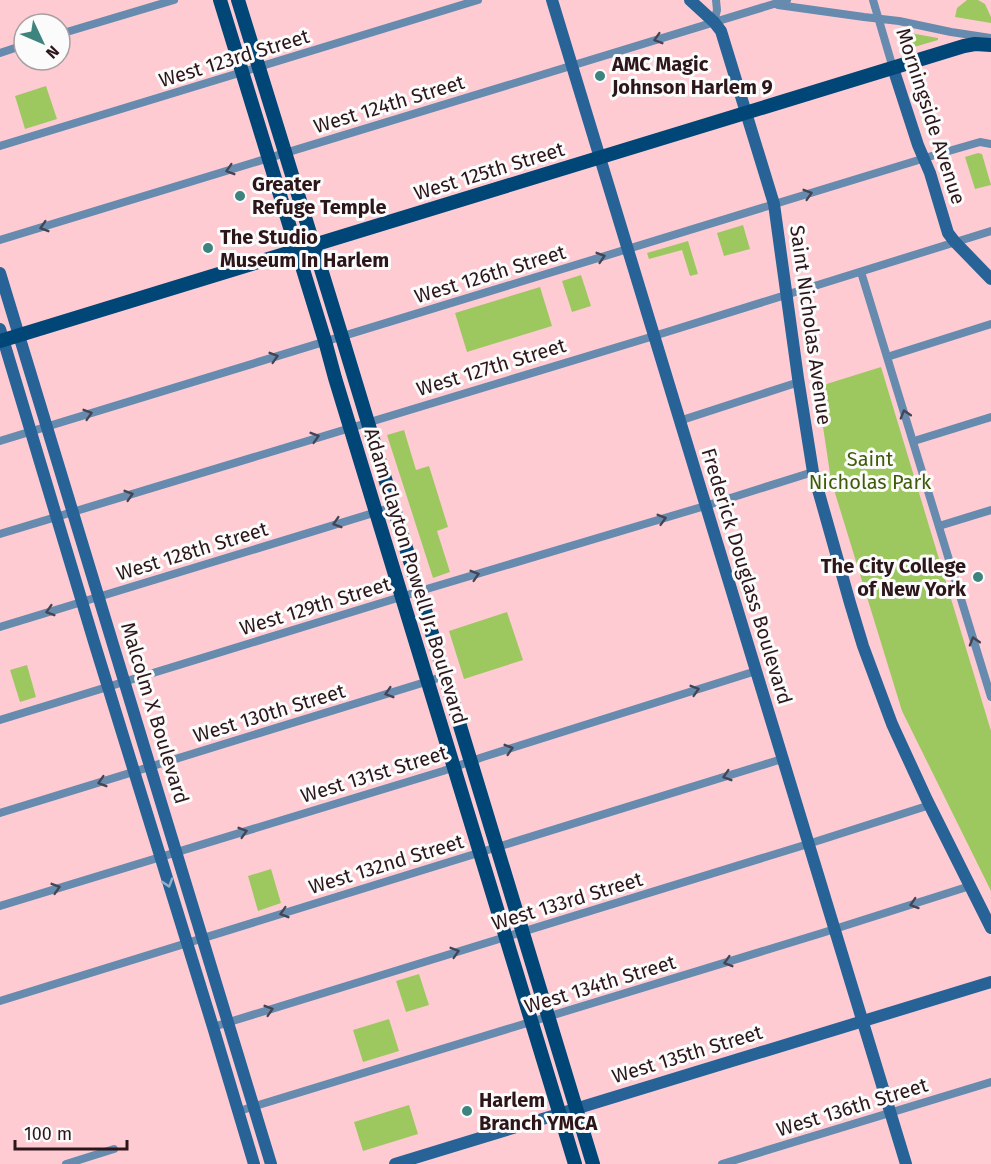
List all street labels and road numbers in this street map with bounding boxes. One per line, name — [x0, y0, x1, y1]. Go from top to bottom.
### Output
street label: West 123rd Street — [156, 23, 313, 92]
street label: Morningside Avenue — [891, 25, 971, 207]
street label: West 124th Street — [311, 69, 468, 138]
street label: West 125th Street — [411, 136, 568, 205]
street label: Saint Nicholas Avenue — [785, 224, 837, 426]
street label: West 126th Street — [412, 239, 569, 308]
street label: West 127th Street — [413, 333, 569, 401]
street label: Adam Clayton Powell Jr. Boulevard — [359, 425, 473, 727]
street label: Frederick Douglass Boulevard — [697, 445, 797, 707]
street label: West 128th Street — [113, 516, 271, 585]
street label: West 129th Street — [237, 571, 394, 640]
street label: Malcolm X Boulevard — [116, 619, 194, 807]
street label: West 130th Street — [190, 678, 349, 747]
street label: West 131st Street — [298, 740, 451, 808]
street label: West 132nd Street — [306, 829, 467, 899]
street label: West 133rd Street — [489, 866, 646, 935]
street label: West 134th Street — [522, 949, 679, 1018]
street label: West 135th Street — [609, 1019, 766, 1088]
street label: West 136th Street — [773, 1072, 931, 1141]

